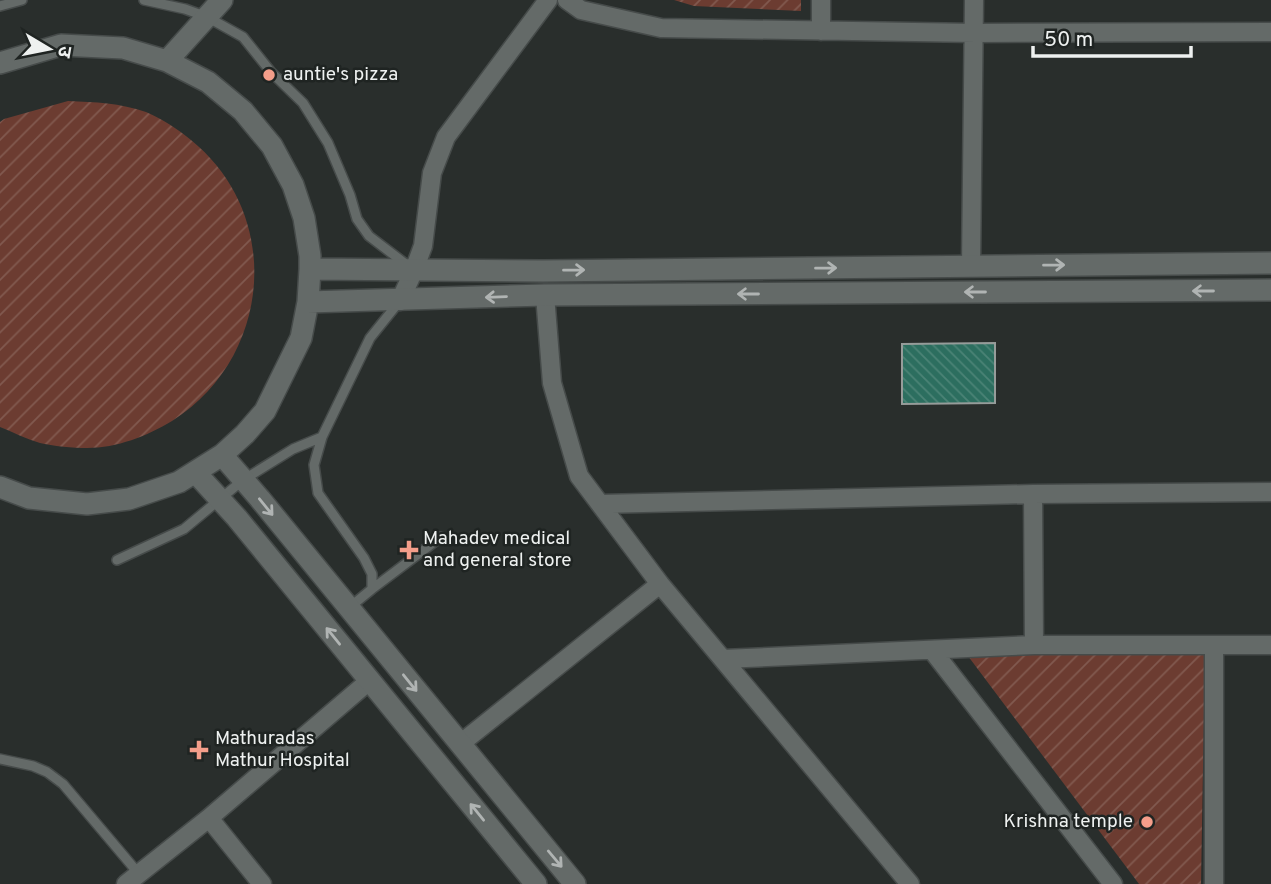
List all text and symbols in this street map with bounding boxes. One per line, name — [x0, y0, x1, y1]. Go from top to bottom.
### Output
north arrow — [14, 14, 84, 84]
scale bar — [1033, 14, 1190, 58]
text: 50 m — [1044, 27, 1093, 54]
text: उ — [51, 44, 77, 60]
place label: auntie's pizza — [283, 63, 398, 87]
marker: auntie's pizza — [261, 67, 277, 83]
one-way arrow — [1042, 258, 1065, 272]
one-way arrow — [815, 261, 838, 275]
one-way arrow — [563, 264, 586, 277]
one-way arrow — [1192, 284, 1215, 298]
one-way arrow — [964, 286, 987, 299]
one-way arrow — [737, 287, 760, 301]
one-way arrow — [485, 291, 508, 304]
one-way arrow — [259, 497, 274, 515]
place label: Mahadev medical and general store — [423, 527, 572, 573]
marker: Mahadev medical and general store — [401, 542, 417, 558]
one-way arrow — [326, 628, 341, 646]
one-way arrow — [402, 674, 418, 692]
place label: Mathuradas Mathur Hospital — [215, 727, 350, 773]
marker: Mathuradas Mathur Hospital — [189, 740, 209, 760]
one-way arrow — [469, 804, 485, 822]
place label: Krishna temple — [1004, 810, 1133, 834]
marker: Krishna temple — [1139, 814, 1155, 830]
one-way arrow — [546, 850, 562, 868]

